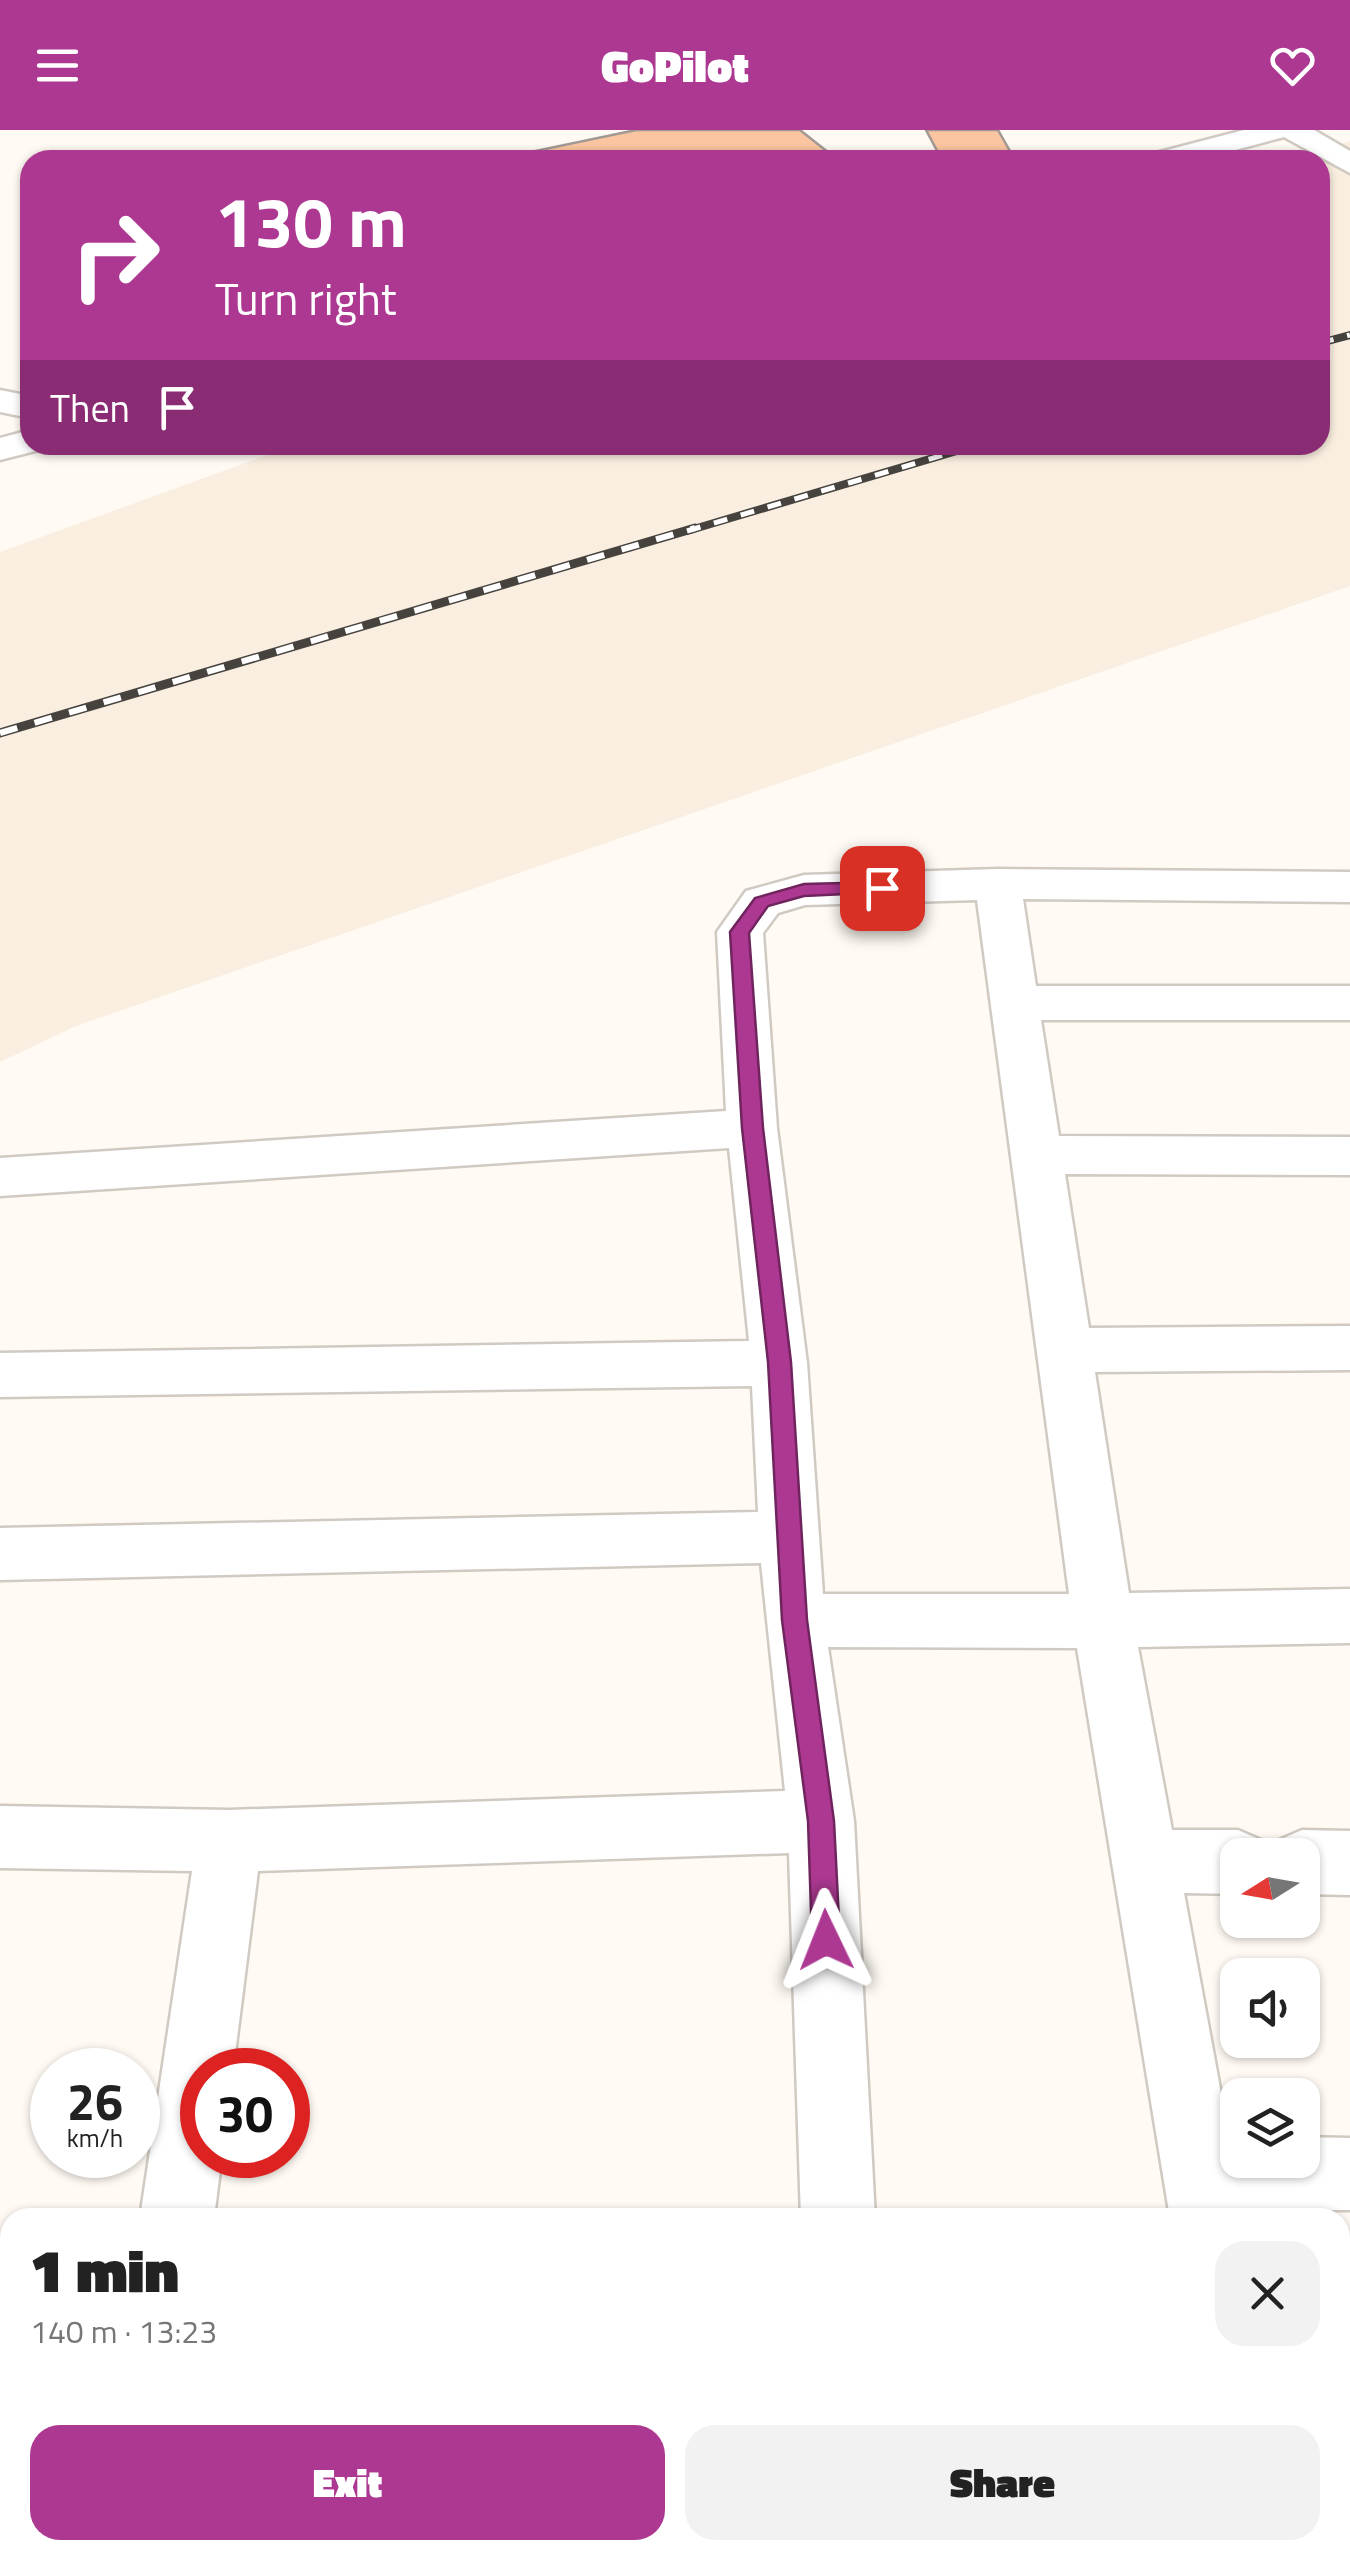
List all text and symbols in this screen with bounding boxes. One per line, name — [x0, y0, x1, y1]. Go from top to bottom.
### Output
text: GoPilot — [601, 31, 749, 99]
icon: menu — [30, 38, 85, 93]
icon: heart — [1265, 38, 1320, 93]
text: 130 m — [215, 168, 407, 274]
icon: right — [50, 190, 180, 320]
text: Turn right — [215, 264, 397, 332]
text: Then — [50, 379, 130, 437]
icon: arrive — [150, 380, 205, 435]
pin — [840, 846, 925, 931]
icon: arrive — [855, 861, 910, 916]
north arrow — [1220, 1838, 1320, 1938]
map controls — [1220, 1838, 1320, 2178]
position arrow — [774, 1888, 878, 1992]
button: sound — [1220, 1958, 1320, 2058]
speed limit sign: 30 — [180, 2048, 310, 2178]
text: 26 — [67, 2063, 123, 2139]
button: layers — [1220, 2078, 1320, 2178]
text: km/h — [67, 2119, 123, 2157]
text: 1 min — [30, 2224, 179, 2315]
button: close — [1215, 2241, 1320, 2346]
text: 140 m · 13:23 — [30, 2307, 217, 2355]
button: Exit — [30, 2425, 665, 2540]
button: Share — [685, 2425, 1320, 2540]

